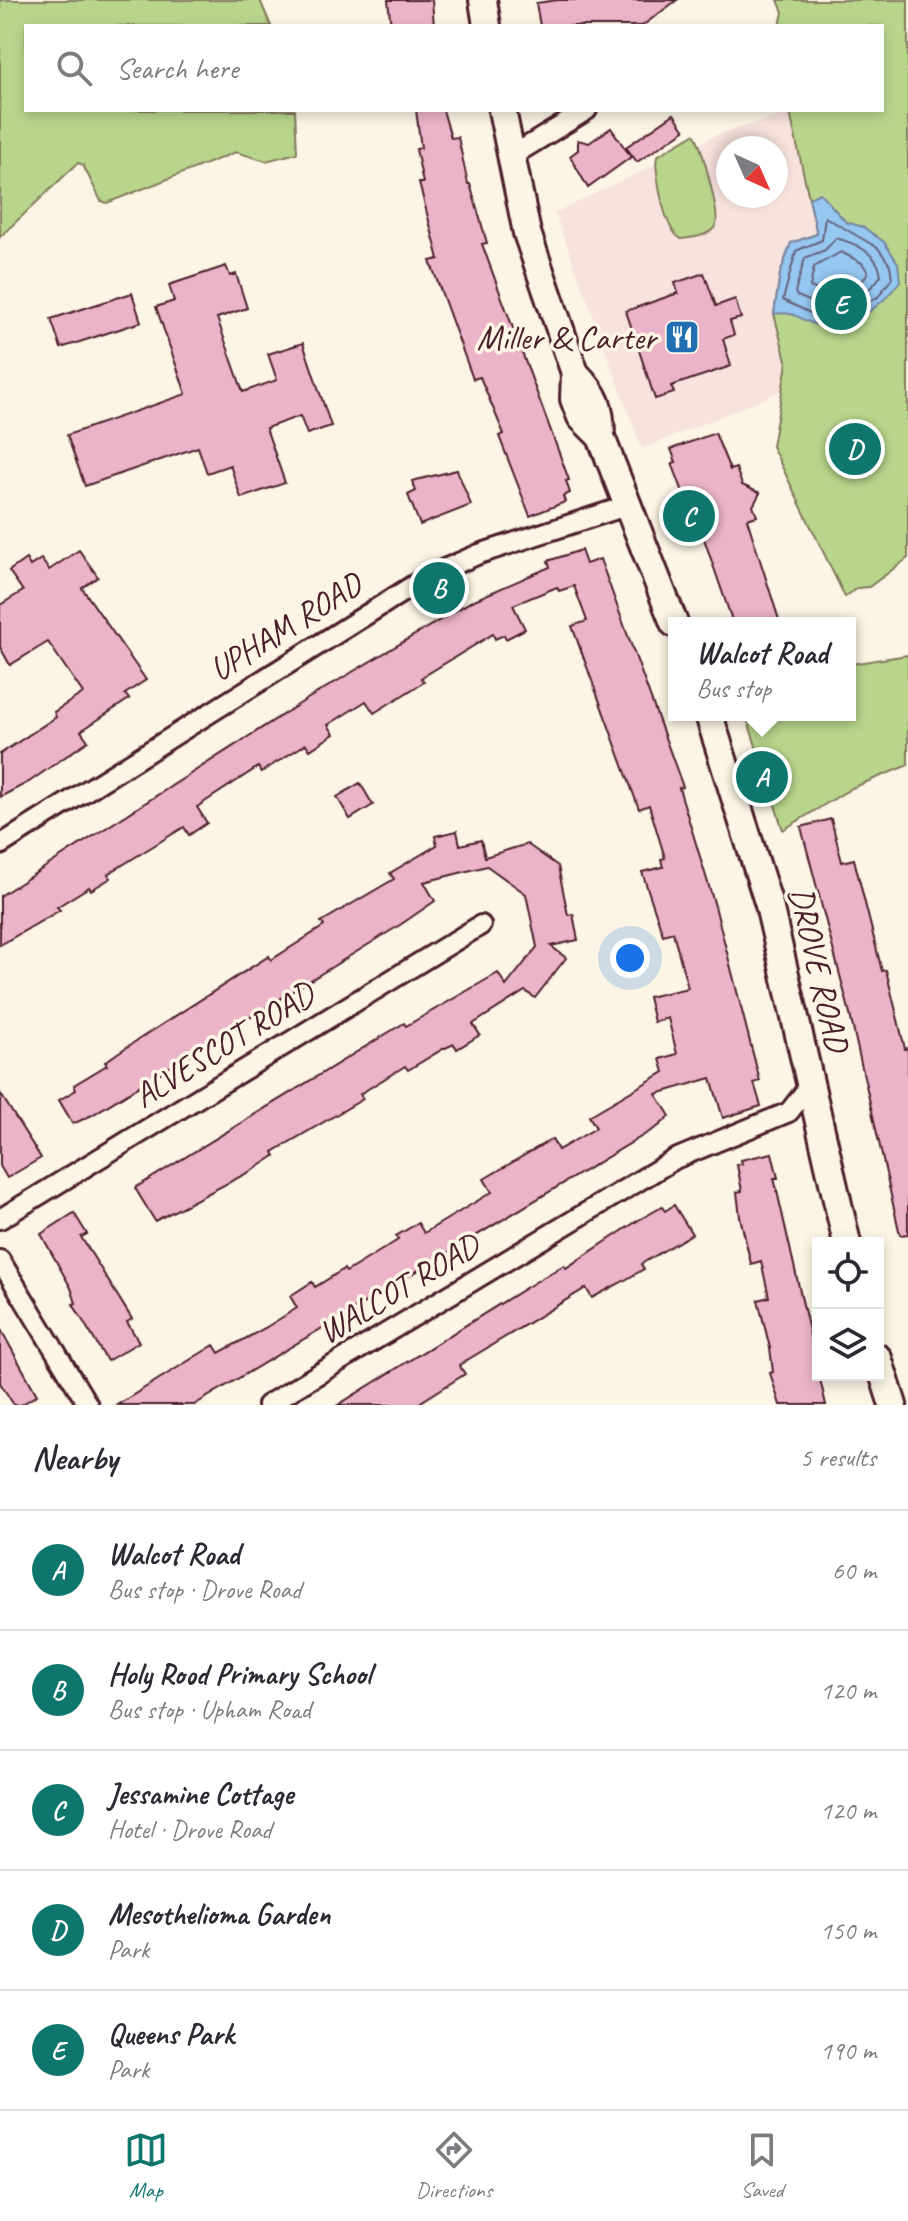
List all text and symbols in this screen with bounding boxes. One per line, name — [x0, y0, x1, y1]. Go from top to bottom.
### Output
search box — [24, 24, 884, 112]
icon: search — [52, 46, 96, 90]
text: Search here — [116, 49, 238, 87]
north arrow — [716, 136, 788, 208]
pin: E — [815, 274, 867, 334]
place label: Miller & Carter — [477, 316, 659, 359]
restaurant icon: Miller & Carter — [663, 318, 701, 356]
pin: D — [829, 419, 881, 479]
pin: C — [663, 486, 715, 546]
pin: B — [413, 558, 465, 618]
street label: UPHAM ROAD — [201, 561, 372, 690]
popup — [668, 617, 856, 721]
text: Walcot Road — [696, 634, 828, 672]
text: Bus stop — [696, 672, 771, 705]
pin: A — [736, 747, 788, 807]
street label: DROVE ROAD — [780, 883, 860, 1058]
your location — [610, 938, 650, 978]
street label: ALVESCOT ROAD — [125, 970, 324, 1117]
street label: WALCOT ROAD — [310, 1222, 489, 1353]
map controls — [812, 1237, 884, 1381]
button: locate — [812, 1237, 884, 1309]
button: layers — [812, 1309, 884, 1381]
text: Nearby — [32, 1436, 118, 1479]
text: 5 results — [800, 1441, 876, 1474]
text: Walcot Road — [108, 1535, 240, 1573]
text: A — [51, 1554, 65, 1587]
text: 60 m — [832, 1554, 876, 1587]
text: Bus stop · Drove Road — [108, 1573, 301, 1606]
text: Holy Rood Primary School — [108, 1655, 371, 1693]
text: B — [51, 1674, 65, 1707]
text: 120 m — [820, 1674, 876, 1707]
text: Bus stop · Upham Road — [108, 1693, 311, 1726]
text: Jessamine Cottage — [108, 1775, 293, 1813]
text: C — [52, 1794, 64, 1827]
text: 120 m — [820, 1794, 876, 1827]
text: Hotel · Drove Road — [108, 1813, 272, 1846]
text: Mesothelioma Garden — [108, 1895, 330, 1933]
text: D — [50, 1914, 66, 1947]
text: 150 m — [820, 1914, 876, 1947]
text: Park — [108, 1933, 149, 1966]
text: Queens Park — [108, 2015, 234, 2053]
text: E — [51, 2034, 65, 2067]
text: 190 m — [820, 2034, 876, 2067]
text: Park — [108, 2053, 149, 2086]
tab: Map — [124, 2128, 168, 2204]
tab: Directions — [416, 2128, 492, 2204]
tab: Saved — [740, 2128, 784, 2204]

